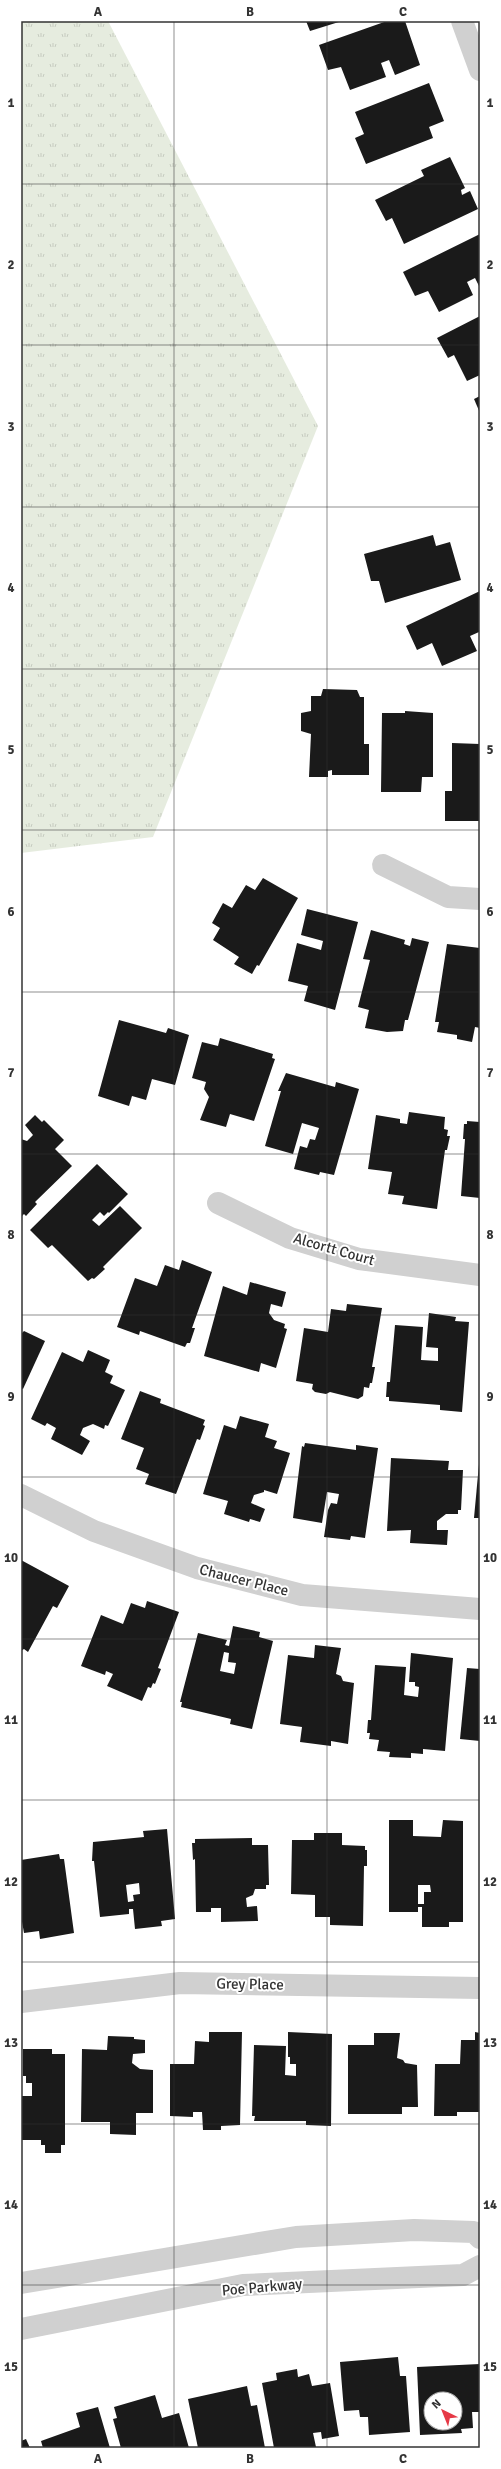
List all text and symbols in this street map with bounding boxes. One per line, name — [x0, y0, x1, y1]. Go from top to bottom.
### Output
text: A — [94, 4, 103, 20]
text: B — [246, 4, 254, 20]
text: C — [399, 4, 407, 20]
text: 1 — [7, 95, 15, 111]
text: 1 — [486, 95, 494, 111]
text: 2 — [7, 257, 15, 273]
text: 2 — [486, 257, 494, 273]
text: 3 — [7, 419, 15, 435]
text: 3 — [486, 419, 494, 435]
text: 4 — [7, 580, 15, 596]
text: 4 — [486, 580, 494, 596]
text: 5 — [7, 742, 15, 758]
text: 5 — [486, 742, 494, 758]
text: 6 — [7, 904, 15, 920]
text: 6 — [486, 904, 494, 920]
text: 7 — [7, 1065, 15, 1081]
text: 7 — [486, 1065, 494, 1081]
text: 8 — [7, 1227, 15, 1243]
text: 8 — [486, 1227, 494, 1243]
street label: Alcortt Court — [291, 1229, 377, 1269]
text: 9 — [7, 1389, 15, 1405]
text: 9 — [486, 1389, 494, 1405]
text: 10 — [4, 1550, 18, 1566]
text: 10 — [483, 1550, 497, 1566]
street label: Chaucer Place — [198, 1560, 290, 1600]
text: 11 — [4, 1712, 18, 1728]
text: 11 — [483, 1712, 497, 1728]
text: 12 — [4, 1874, 18, 1890]
text: 12 — [483, 1874, 497, 1890]
street label: Grey Place — [216, 1974, 284, 1994]
text: 13 — [4, 2035, 18, 2051]
text: 13 — [483, 2035, 497, 2051]
text: 14 — [4, 2197, 18, 2213]
text: 14 — [483, 2197, 497, 2213]
street label: Poe Parkway — [221, 2275, 303, 2299]
text: 15 — [4, 2359, 18, 2375]
text: 15 — [483, 2359, 497, 2375]
north arrow — [423, 2391, 463, 2431]
text: N — [429, 2397, 444, 2411]
text: A — [94, 2451, 103, 2467]
text: B — [246, 2451, 254, 2467]
text: C — [399, 2451, 407, 2467]

